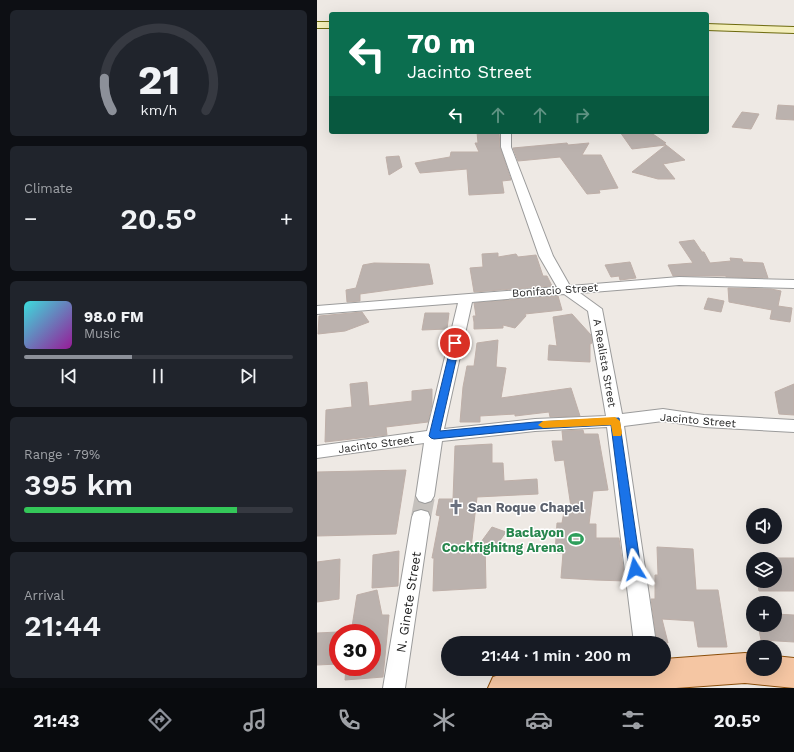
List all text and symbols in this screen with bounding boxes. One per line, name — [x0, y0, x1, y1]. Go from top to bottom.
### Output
text: 70 m — [407, 27, 476, 60]
icon: left — [341, 28, 393, 80]
text: 21 — [137, 55, 180, 104]
text: Jacinto Street — [407, 61, 532, 82]
text: km/h — [140, 101, 177, 117]
icon: left — [445, 104, 467, 126]
icon: ahead — [487, 104, 509, 126]
icon: ahead — [529, 104, 551, 126]
icon: right — [571, 104, 593, 126]
text: Climate — [24, 181, 73, 196]
text: 20.5° — [120, 201, 197, 236]
text: − — [24, 206, 37, 231]
text: + — [280, 206, 293, 231]
street label: Bonifacio Street — [512, 281, 599, 300]
text: 98.0 FM — [84, 308, 144, 326]
street label: A Realista Street — [590, 318, 619, 409]
text: Music — [84, 326, 121, 341]
pin — [438, 326, 472, 360]
icon: arrive — [444, 332, 466, 354]
icon: previous — [58, 365, 80, 387]
icon: pause — [147, 365, 169, 387]
icon: next — [237, 365, 259, 387]
street label: Jacinto Street — [659, 411, 737, 430]
street label: Jacinto Street — [337, 433, 415, 456]
text: Range · 79% — [24, 447, 100, 462]
text: 395 km — [24, 467, 133, 502]
church icon: San Roque Chapel — [447, 498, 465, 516]
place label: San Roque Chapel — [468, 500, 585, 515]
map controls — [746, 508, 782, 676]
button: sound — [746, 508, 782, 544]
place label: Baclayon Cockfighitng Arena — [442, 525, 564, 555]
sports icon: Baclayon Cockfighitng Arena — [567, 530, 585, 548]
position arrow — [614, 548, 656, 590]
street label: N. Ginete Street — [393, 550, 424, 654]
button: layers — [746, 552, 782, 588]
text: Arrival — [24, 588, 65, 603]
button: + — [746, 596, 782, 632]
text: 21:44 — [24, 608, 101, 643]
speed limit sign: 30 — [329, 624, 381, 676]
button: − — [746, 640, 782, 676]
text: 21:44 · 1 min · 200 m — [481, 647, 631, 665]
icon: directions — [146, 706, 174, 734]
icon: music — [241, 706, 269, 734]
icon: phone — [335, 706, 363, 734]
icon: climate — [430, 706, 458, 734]
icon: car — [525, 706, 553, 734]
icon: filters — [619, 706, 647, 734]
text: 21:43 — [33, 710, 80, 731]
text: 20.5° — [714, 710, 761, 731]

